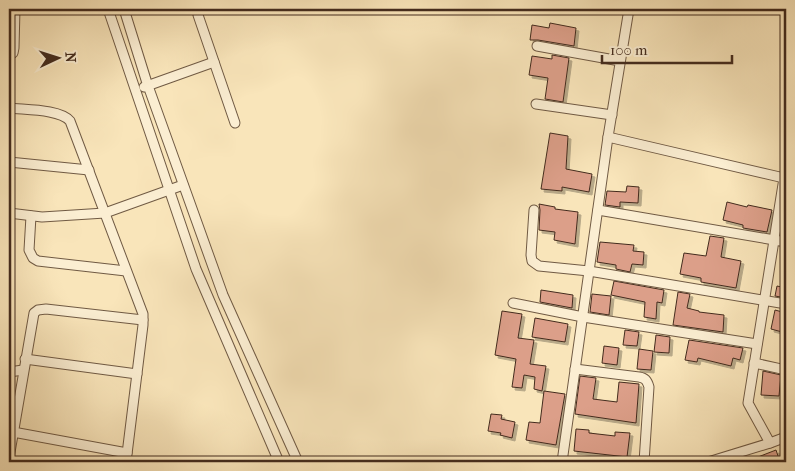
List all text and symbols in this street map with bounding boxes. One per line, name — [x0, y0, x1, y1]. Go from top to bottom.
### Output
north arrow — [32, 32, 82, 82]
scale bar — [602, 32, 732, 64]
text: 100 m — [610, 41, 648, 59]
text: N — [62, 51, 79, 63]

